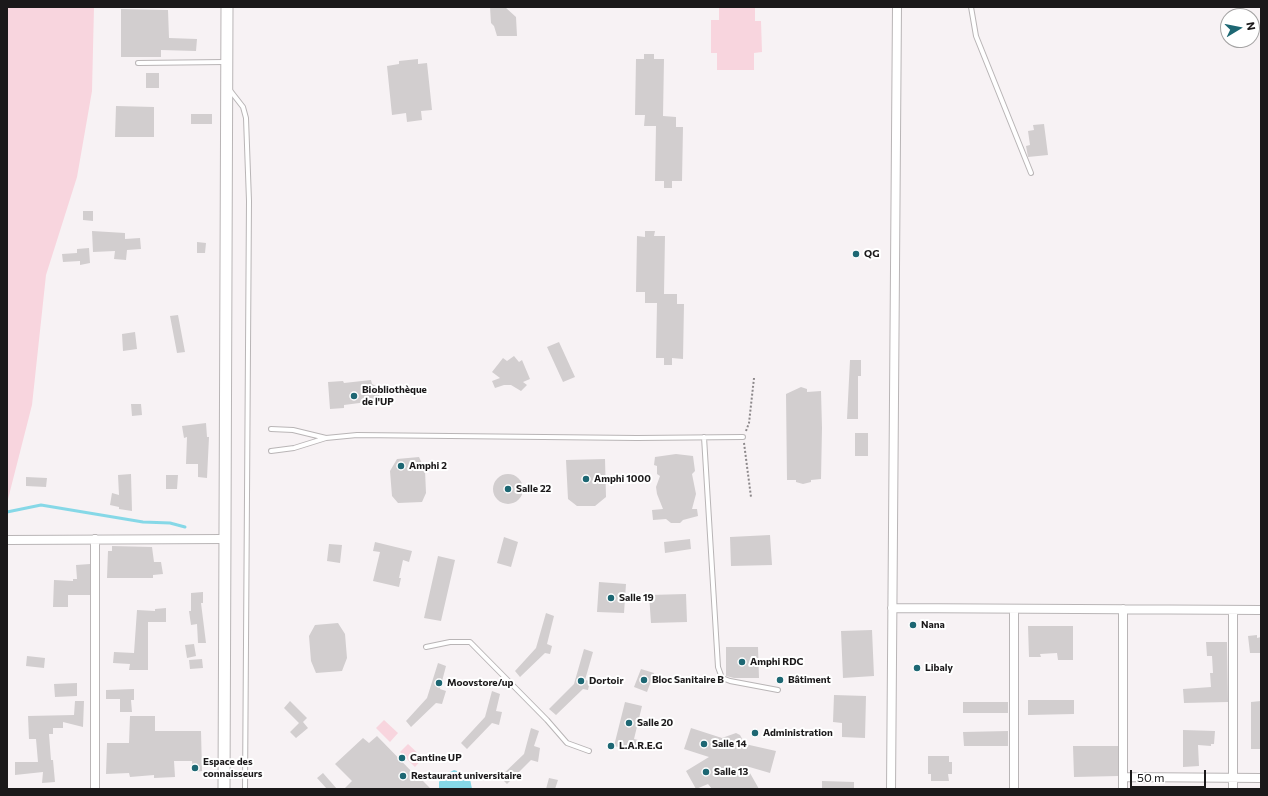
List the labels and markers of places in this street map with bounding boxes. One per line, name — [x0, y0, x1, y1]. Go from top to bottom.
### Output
place label: QG — [864, 248, 879, 260]
marker: QG — [851, 249, 861, 259]
place label: Biobliothèque de l'UP — [362, 384, 427, 408]
marker: Biobliothèque de l'UP — [349, 391, 359, 401]
place label: Amphi 2 — [409, 460, 447, 472]
marker: Amphi 2 — [396, 461, 406, 471]
place label: Amphi 1000 — [594, 473, 651, 485]
marker: Amphi 1000 — [581, 474, 591, 484]
place label: Salle 22 — [516, 483, 551, 495]
marker: Salle 22 — [503, 484, 513, 494]
place label: Salle 19 — [619, 592, 654, 604]
marker: Salle 19 — [606, 593, 616, 603]
place label: Nana — [921, 619, 945, 631]
marker: Nana — [908, 620, 918, 630]
place label: Amphi RDC — [750, 656, 803, 668]
marker: Amphi RDC — [737, 657, 747, 667]
place label: Libaly — [925, 662, 953, 674]
marker: Libaly — [912, 663, 922, 673]
place label: Bloc Sanitaire B — [652, 674, 724, 686]
place label: Bâtiment — [788, 674, 831, 686]
place label: Dortoir — [589, 675, 624, 687]
marker: Bloc Sanitaire B — [639, 675, 649, 685]
marker: Bâtiment — [775, 675, 785, 685]
marker: Dortoir — [576, 676, 586, 686]
place label: Moovstore/up — [447, 677, 513, 689]
marker: Moovstore/up — [434, 678, 444, 688]
place label: Salle 20 — [637, 717, 673, 729]
marker: Salle 20 — [624, 718, 634, 728]
place label: Administration — [763, 727, 833, 739]
marker: Administration — [750, 728, 760, 738]
place label: Salle 14 — [712, 738, 747, 750]
marker: Salle 14 — [699, 739, 709, 749]
place label: L.A.R.E.G — [619, 740, 663, 752]
marker: L.A.R.E.G — [606, 741, 616, 751]
place label: Cantine UP — [410, 752, 462, 764]
marker: Cantine UP — [397, 753, 407, 763]
place label: Espace des connaisseurs — [203, 756, 262, 780]
marker: Espace des connaisseurs — [190, 763, 200, 773]
place label: Salle 13 — [714, 766, 748, 778]
marker: Salle 13 — [701, 767, 711, 777]
place label: Restaurant universitaire — [411, 770, 522, 782]
marker: Restaurant universitaire — [398, 771, 408, 781]

